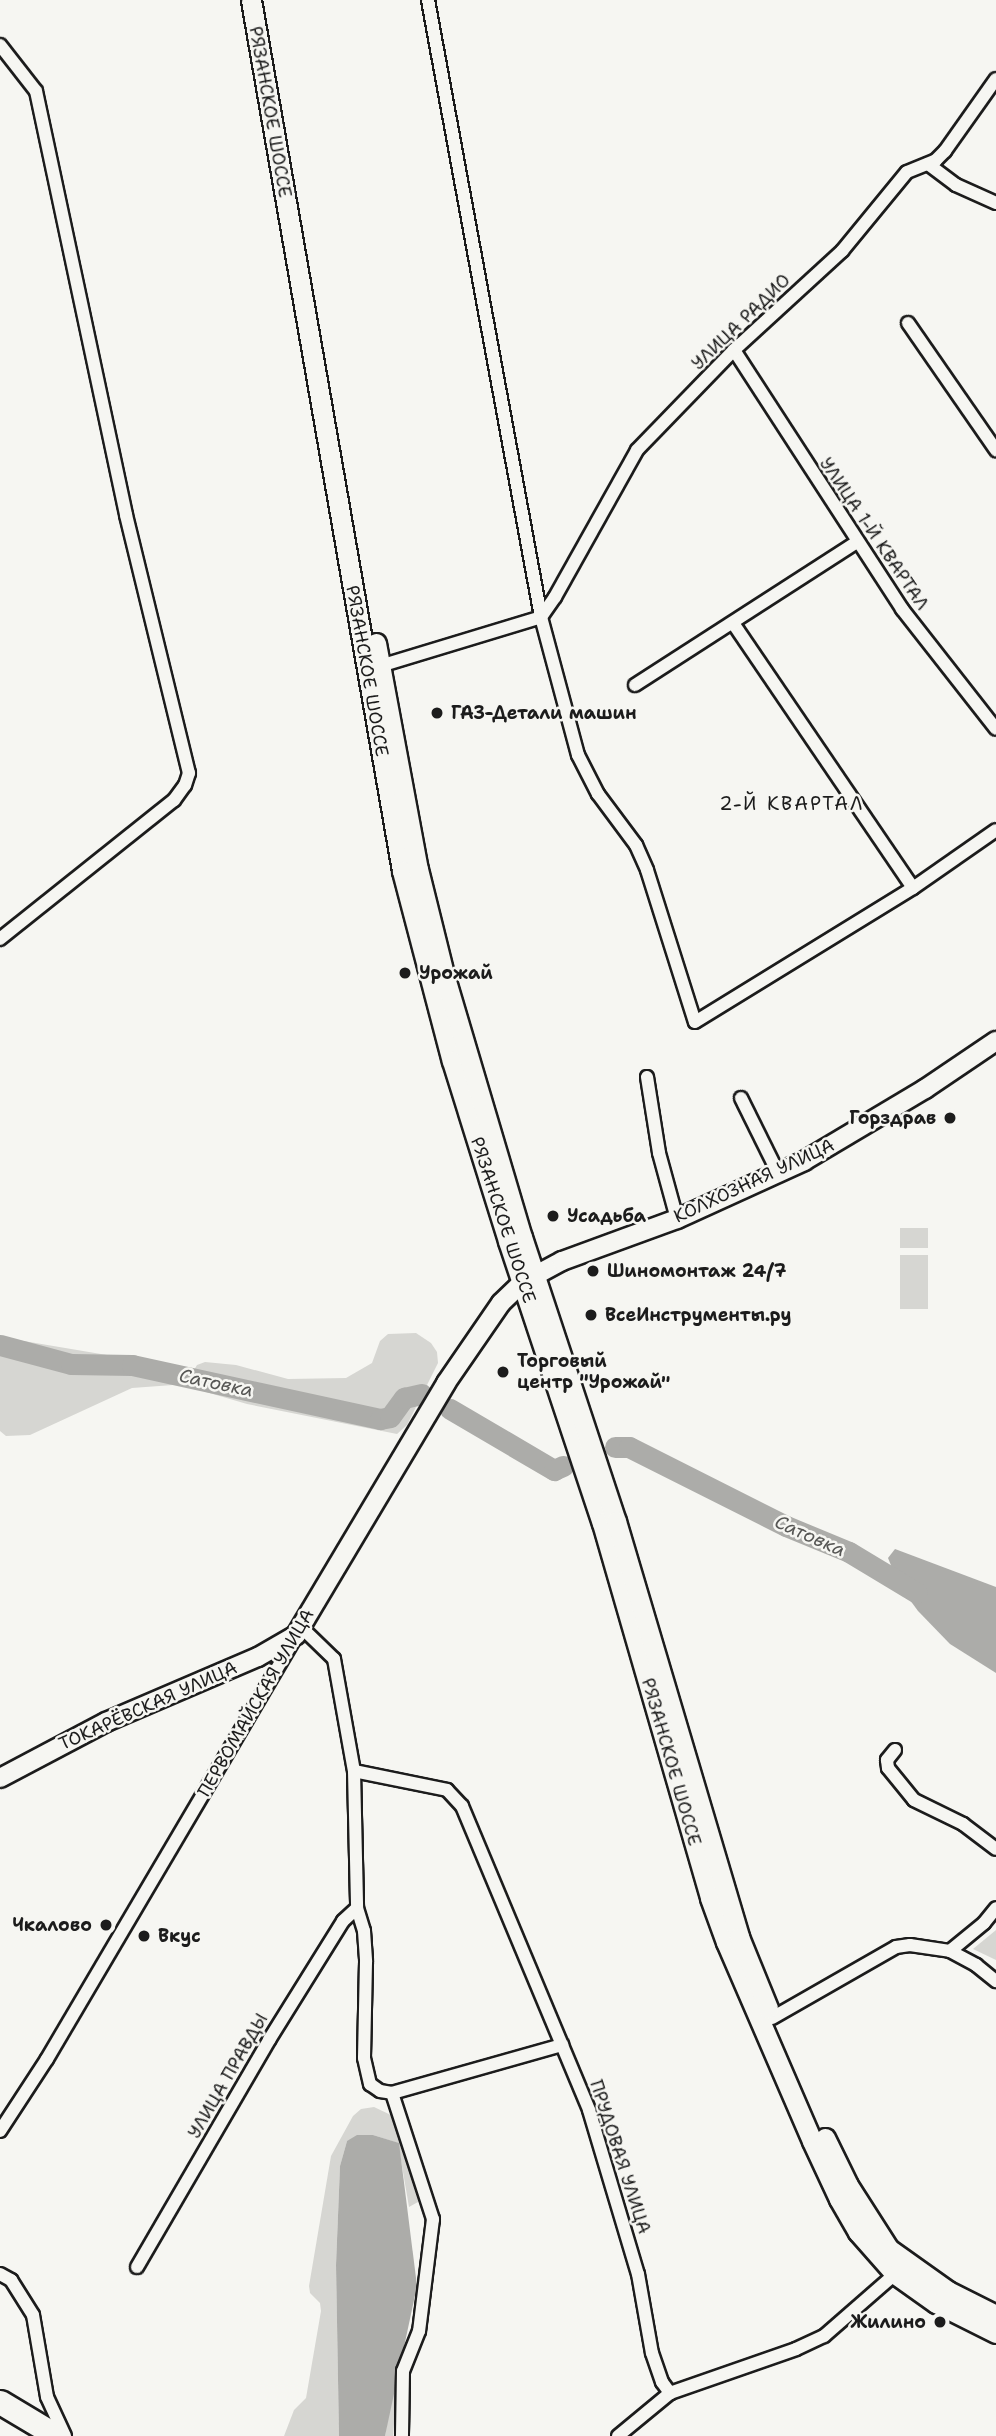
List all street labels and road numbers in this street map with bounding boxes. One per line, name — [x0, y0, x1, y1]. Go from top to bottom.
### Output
street label: РЯЗАНСКОЕ ШОССЕ — [244, 25, 296, 199]
street label: УЛИЦА РАДИО — [687, 270, 795, 374]
street label: УЛИЦА 1-Й КВАРТАЛ — [815, 454, 933, 614]
street label: РЯЗАНСКОЕ ШОССЕ — [341, 584, 393, 758]
street label: РЯЗАНСКОЕ ШОССЕ — [466, 1134, 540, 1306]
street label: КОЛХОЗНАЯ УЛИЦА — [670, 1134, 838, 1228]
street label: ПЕРВОМАЙСКАЯ УЛИЦА — [193, 1605, 319, 1801]
street label: ТОКАРЁВСКАЯ УЛИЦА — [56, 1657, 240, 1755]
street label: РЯЗАНСКОЕ ШОССЕ — [637, 1676, 705, 1848]
street label: УЛИЦА ПРАВДЫ — [184, 2010, 272, 2142]
street label: ПРУДОВАЯ УЛИЦА — [585, 2077, 655, 2237]

